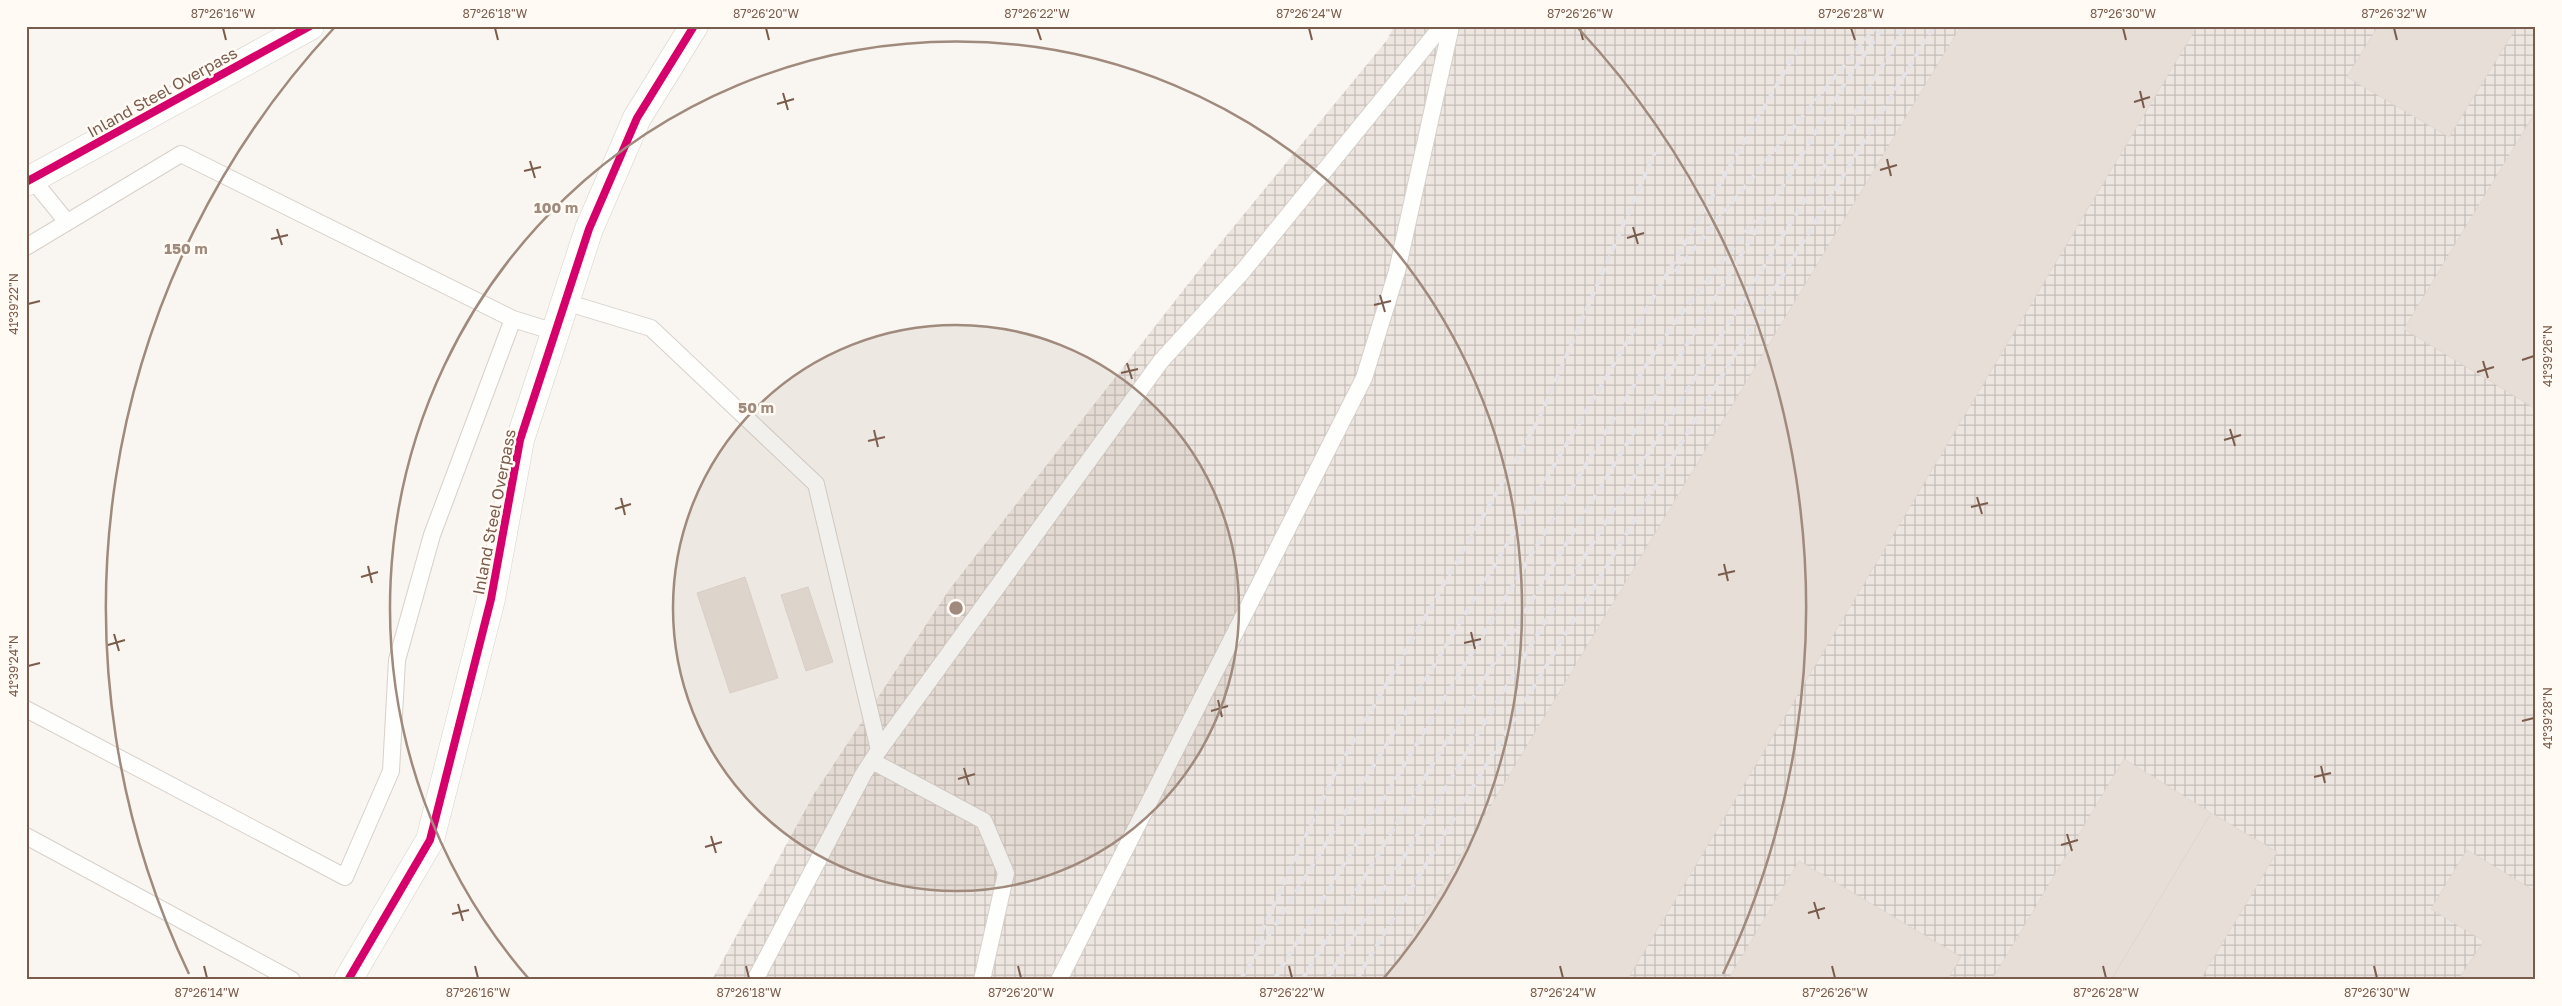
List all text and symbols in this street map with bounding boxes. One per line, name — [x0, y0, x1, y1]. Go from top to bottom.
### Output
text: 87°26'16"W — [191, 6, 256, 21]
text: 87°26'18"W — [463, 6, 528, 21]
text: 87°26'20"W — [733, 6, 800, 21]
text: 87°26'22"W — [1004, 6, 1070, 21]
text: 87°26'24"W — [1276, 6, 1342, 21]
text: 87°26'26"W — [1547, 6, 1613, 21]
text: 87°26'28"W — [1818, 6, 1884, 21]
text: 87°26'30"W — [2090, 6, 2157, 21]
text: 87°26'32"W — [2361, 6, 2427, 21]
street label: Inland Steel Overpass — [83, 42, 241, 142]
text: 100 m — [534, 198, 578, 216]
text: 150 m — [164, 239, 208, 257]
text: 41°39'22"N — [6, 273, 21, 335]
text: 41°39'26"N — [2540, 325, 2555, 387]
text: 50 m — [738, 398, 774, 416]
street label: Inland Steel Overpass — [468, 427, 520, 597]
centre of rings — [947, 599, 965, 617]
text: 41°39'24"N — [6, 635, 21, 697]
text: 41°39'28"N — [2540, 687, 2555, 749]
text: 87°26'14"W — [175, 985, 240, 1000]
text: 87°26'16"W — [446, 985, 511, 1000]
text: 87°26'18"W — [717, 985, 782, 1000]
text: 87°26'20"W — [988, 985, 1055, 1000]
text: 87°26'22"W — [1259, 985, 1325, 1000]
text: 87°26'24"W — [1530, 985, 1596, 1000]
text: 87°26'26"W — [1802, 985, 1868, 1000]
text: 87°26'28"W — [2073, 985, 2139, 1000]
text: 87°26'30"W — [2344, 985, 2411, 1000]

